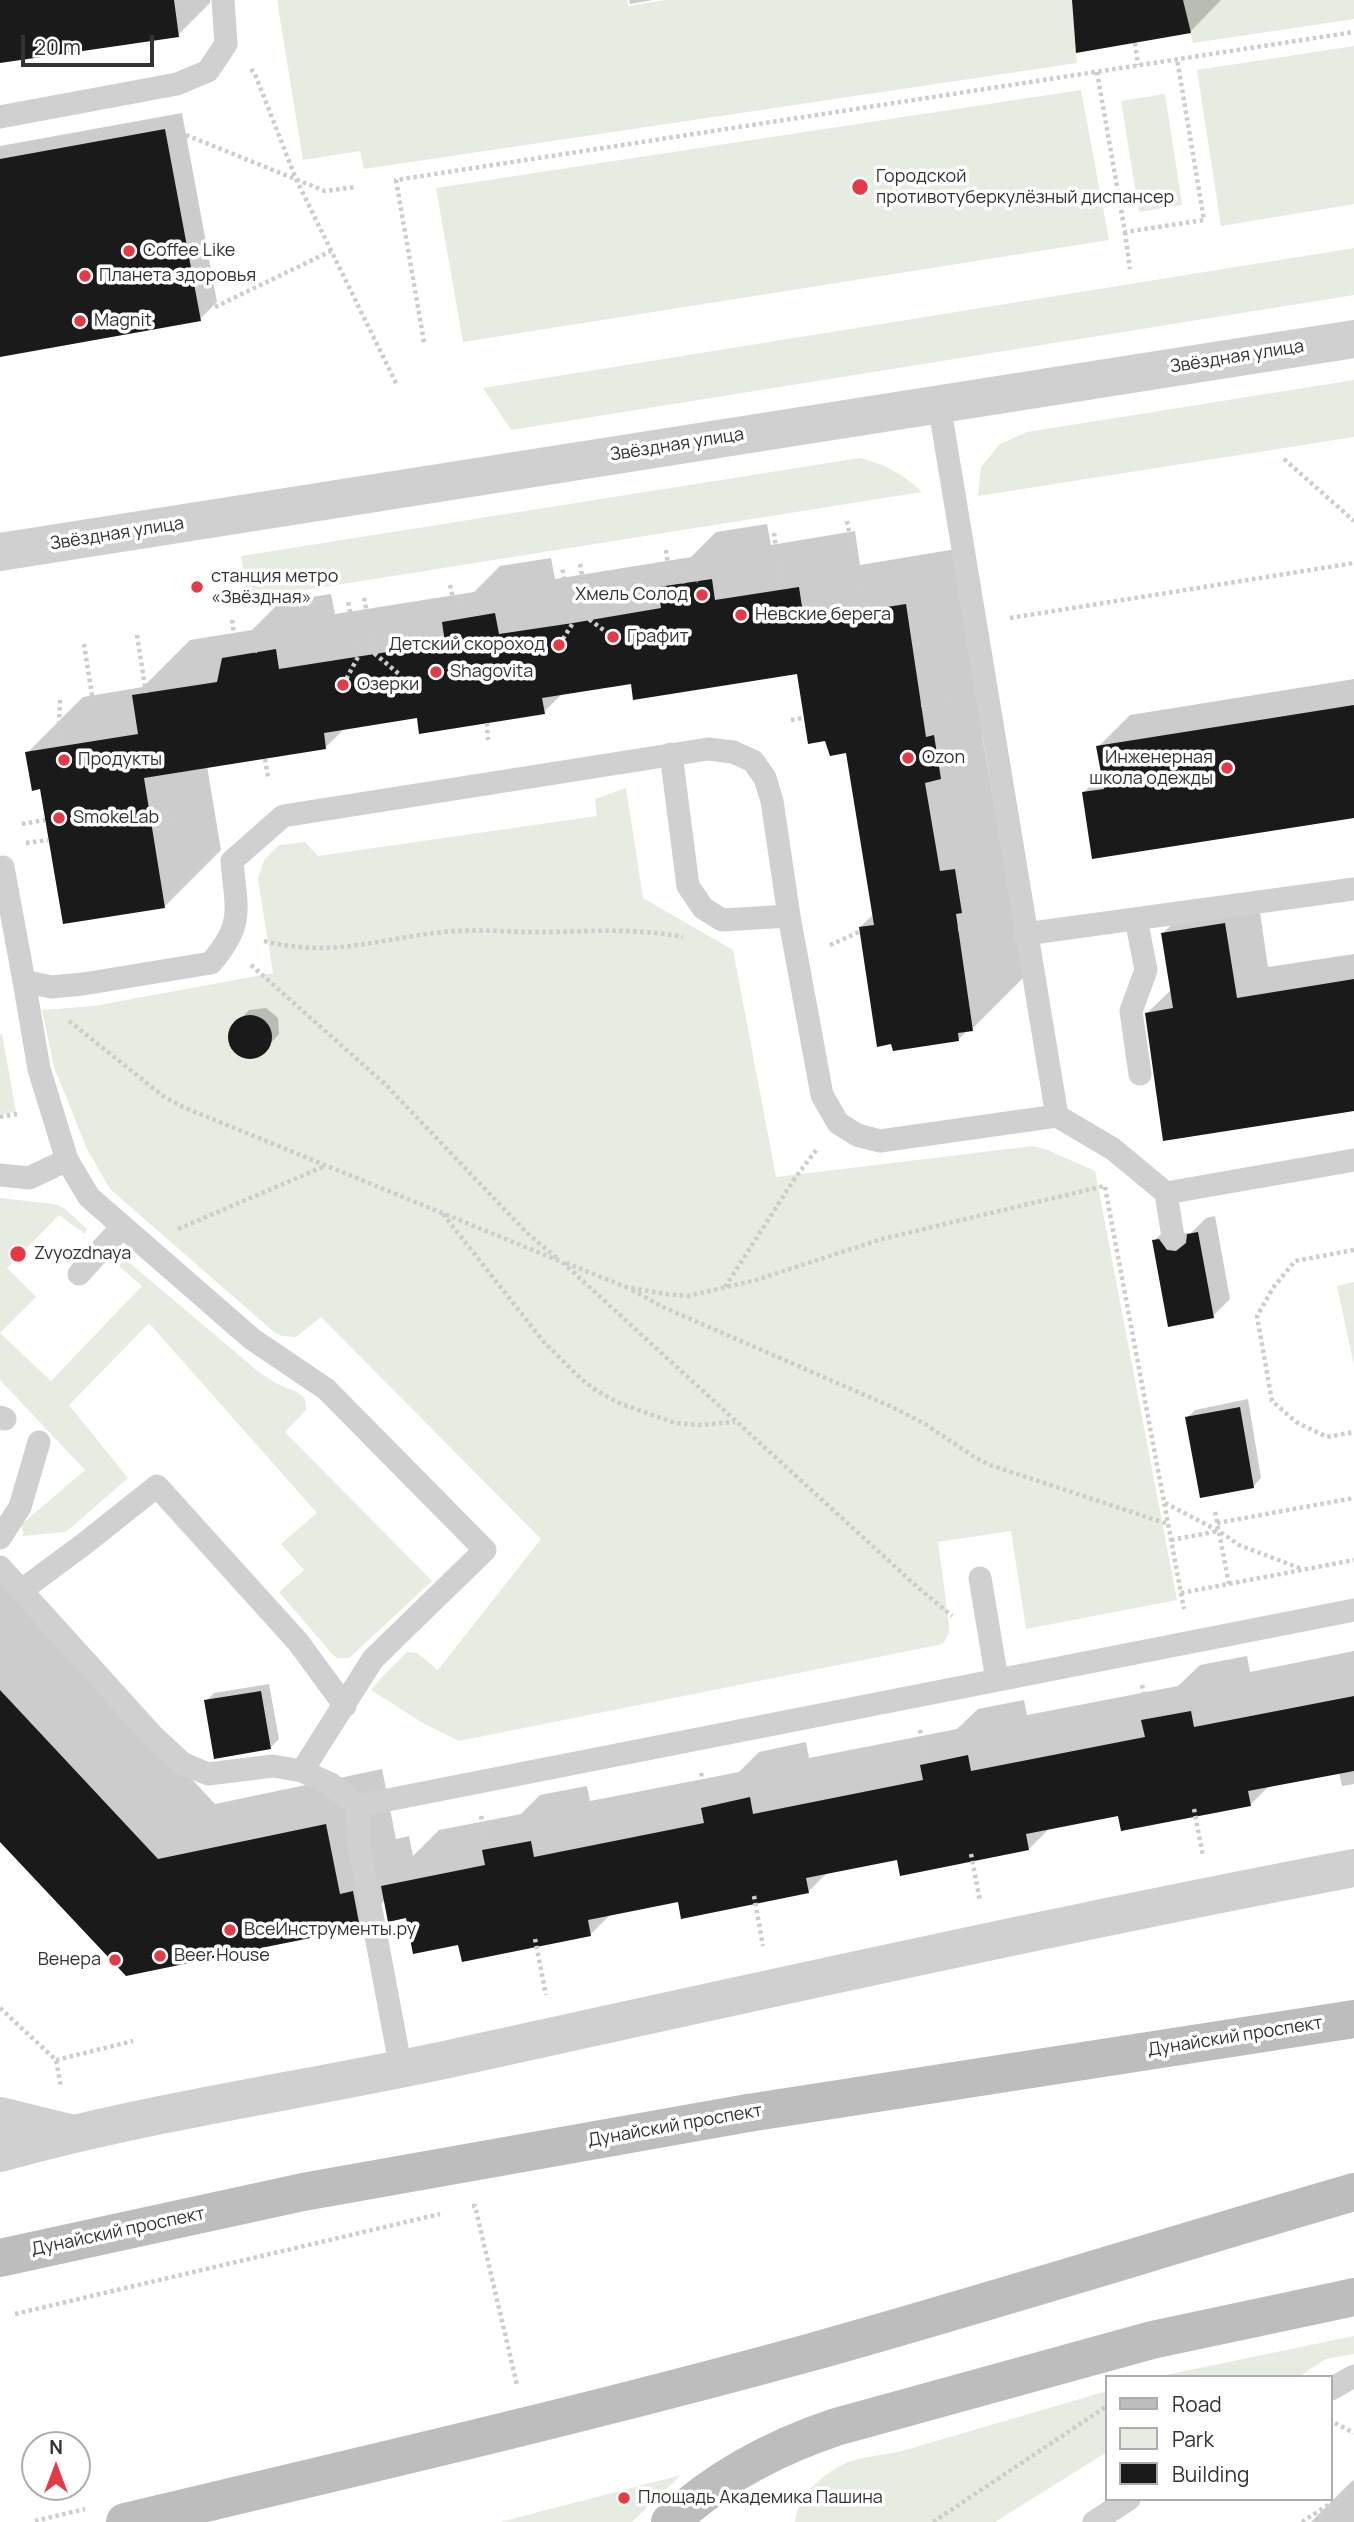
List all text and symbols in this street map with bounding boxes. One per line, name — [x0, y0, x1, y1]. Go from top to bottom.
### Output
scale bar — [24, 21, 158, 65]
text: 20 m — [34, 33, 81, 61]
place label: Городской противотуберкулёзный диспансер — [876, 166, 1174, 208]
marker: Городской противотуберкулёзный диспансер — [850, 177, 870, 197]
place label: Coffee Like — [143, 240, 235, 262]
marker: Coffee Like — [121, 243, 137, 259]
place label: Планета здоровья — [99, 265, 256, 287]
marker: Планета здоровья — [77, 268, 93, 284]
place label: Magnit — [94, 310, 152, 332]
marker: Magnit — [72, 313, 88, 329]
street label: Звёздная улица — [1168, 336, 1306, 378]
street label: Звёздная улица — [608, 424, 746, 466]
street label: Звёздная улица — [48, 513, 186, 555]
place label: станция метро «Звёздная» — [211, 566, 338, 608]
marker: станция метро «Звёздная» — [189, 579, 205, 595]
place label: Хмель Солод — [575, 584, 688, 606]
marker: Хмель Солод — [694, 587, 710, 603]
place label: Невские берега — [755, 604, 891, 626]
marker: Невские берега — [733, 607, 749, 623]
place label: Графит — [627, 626, 689, 648]
marker: Графит — [605, 629, 621, 645]
place label: Детский скороход — [388, 634, 545, 656]
marker: Детский скороход — [551, 637, 567, 653]
place label: Shagovita — [450, 661, 533, 683]
marker: Shagovita — [428, 664, 444, 680]
place label: Озерки — [357, 674, 419, 696]
marker: Озерки — [335, 677, 351, 693]
place label: Ozon — [922, 747, 965, 769]
place label: Инженерная школа одежды — [1089, 747, 1213, 790]
place label: Продукты — [78, 749, 162, 771]
marker: Ozon — [900, 750, 916, 766]
marker: Продукты — [56, 752, 72, 768]
marker: Инженерная школа одежды — [1219, 760, 1235, 776]
place label: SmokeLab — [73, 807, 159, 829]
marker: SmokeLab — [51, 810, 67, 826]
place label: Zvyozdnaya — [34, 1243, 131, 1265]
marker: Zvyozdnaya — [8, 1244, 28, 1264]
place label: ВсеИнструменты.ру — [244, 1919, 416, 1941]
marker: ВсеИнструменты.ру — [222, 1922, 238, 1938]
place label: Beer House — [174, 1945, 270, 1967]
marker: Beer House — [152, 1948, 168, 1964]
place label: Венера — [38, 1949, 101, 1971]
marker: Венера — [107, 1952, 123, 1968]
street label: Дунайский проспект — [1146, 2012, 1324, 2062]
street label: Дунайский проспект — [586, 2100, 764, 2152]
street label: Дунайский проспект — [29, 2203, 207, 2261]
legend — [1106, 2375, 1333, 2501]
text: Road — [1172, 2390, 1222, 2418]
text: Park — [1172, 2425, 1214, 2453]
north arrow — [21, 2431, 91, 2501]
text: N — [49, 2434, 63, 2460]
text: Building — [1172, 2460, 1249, 2488]
place label: Площадь Академика Пашина — [638, 2487, 883, 2509]
marker: Площадь Академика Пашина — [616, 2490, 632, 2506]

